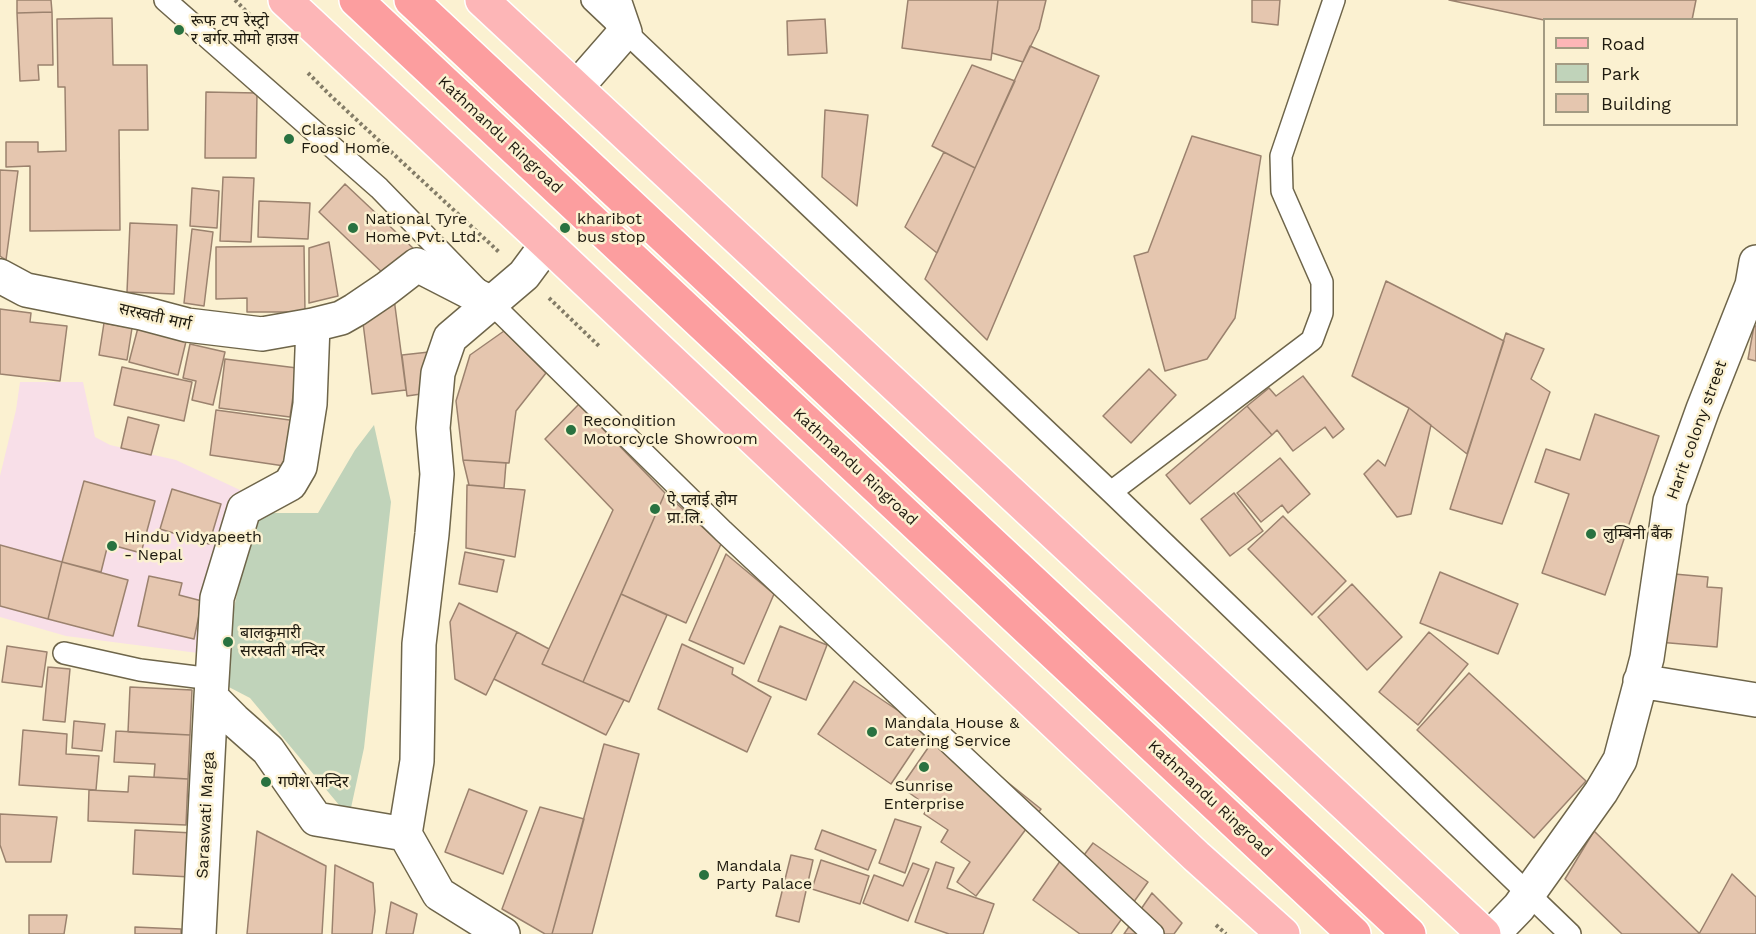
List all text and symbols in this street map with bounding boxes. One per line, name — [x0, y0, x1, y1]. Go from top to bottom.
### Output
place label: रूफ टप रेस्ट्रो र बर्गर मोमो हाउस — [191, 11, 298, 49]
legend — [1543, 18, 1738, 126]
marker: रूफ टप रेस्ट्रो र बर्गर मोमो हाउस — [172, 23, 186, 37]
text: Road — [1601, 33, 1645, 54]
text: Park — [1601, 63, 1640, 84]
street label: Kathmandu Ringroad — [434, 72, 566, 198]
text: Building — [1601, 93, 1671, 114]
place label: Classic Food Home — [301, 120, 390, 158]
marker: Classic Food Home — [282, 132, 296, 146]
place label: National Tyre Home Pvt. Ltd. — [365, 209, 481, 247]
place label: kharibot bus stop — [577, 209, 646, 247]
marker: National Tyre Home Pvt. Ltd. — [346, 221, 360, 235]
marker: kharibot bus stop — [558, 221, 572, 235]
street label: सरस्वती मार्ग — [117, 299, 193, 335]
street label: Harit colony street — [1663, 358, 1731, 502]
street label: Kathmandu Ringroad — [789, 404, 921, 530]
place label: Recondition Motorcycle Showroom — [583, 411, 758, 449]
marker: Recondition Motorcycle Showroom — [564, 423, 578, 437]
place label: ऐ प्लाई होम प्रा.लि. — [667, 490, 737, 528]
marker: ऐ प्लाई होम प्रा.लि. — [648, 502, 662, 516]
place label: लुम्बिनी बैंक — [1603, 524, 1672, 544]
place label: Hindu Vidyapeeth - Nepal — [124, 527, 262, 565]
marker: लुम्बिनी बैंक — [1584, 527, 1598, 541]
marker: Hindu Vidyapeeth - Nepal — [105, 539, 119, 553]
place label: बालकुमारी सरस्वती मन्दिर — [240, 623, 325, 661]
marker: बालकुमारी सरस्वती मन्दिर — [221, 635, 235, 649]
place label: Mandala House & Catering Service — [884, 713, 1019, 751]
marker: Mandala House & Catering Service — [865, 725, 879, 739]
street label: Kathmandu Ringroad — [1144, 736, 1276, 862]
street label: Saraswati Marga — [193, 751, 219, 879]
marker: Sunrise Enterprise — [917, 760, 931, 774]
place label: गणेश मन्दिर — [278, 772, 349, 792]
marker: गणेश मन्दिर — [259, 775, 273, 789]
place label: Sunrise Enterprise — [884, 776, 964, 814]
place label: Mandala Party Palace — [716, 856, 812, 894]
marker: Mandala Party Palace — [697, 868, 711, 882]

